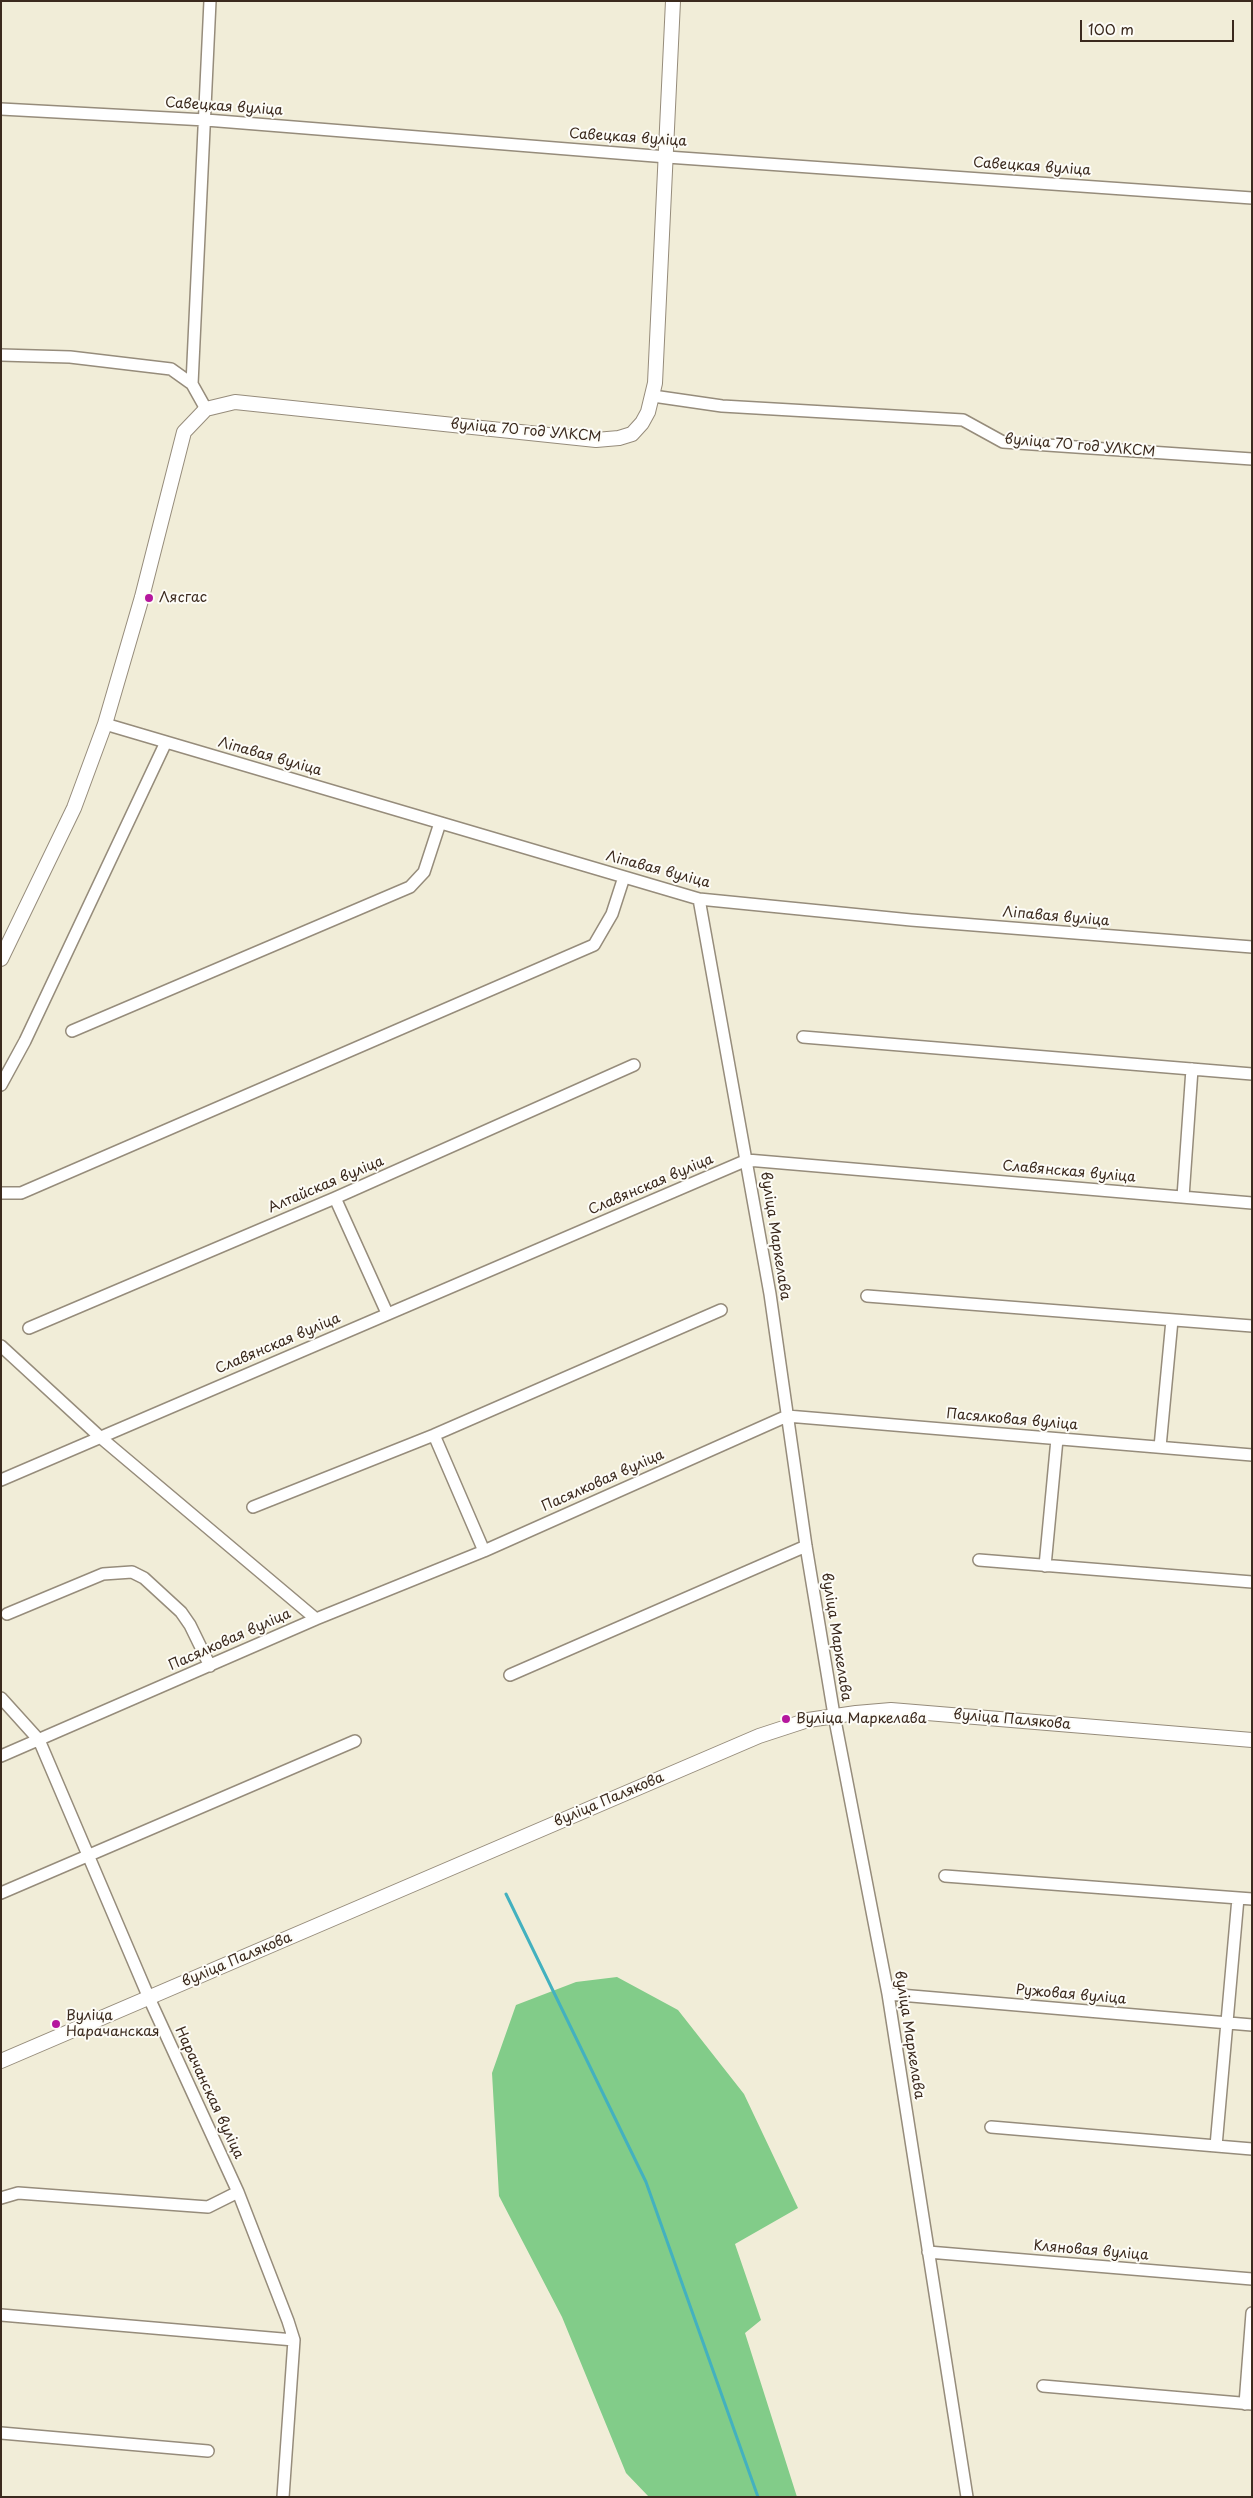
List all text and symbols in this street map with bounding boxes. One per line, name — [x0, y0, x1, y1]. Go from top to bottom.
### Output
scale bar — [1083, 10, 1237, 42]
text: 100 m — [1088, 17, 1134, 40]
street label: Савецкая вуліца — [164, 95, 284, 119]
street label: Савецкая вуліца — [568, 126, 688, 150]
street label: Савецкая вуліца — [972, 155, 1092, 179]
street label: вуліца 70 год УЛКСМ — [450, 416, 602, 446]
street label: вуліца 70 год УЛКСМ — [1004, 431, 1156, 461]
place label: Лясгас — [159, 590, 207, 606]
marker: Лясгас — [143, 592, 155, 604]
street label: Ліпавая вуліца — [216, 734, 324, 780]
street label: Ліпавая вуліца — [604, 848, 712, 892]
street label: Ліпавая вуліца — [1002, 904, 1110, 930]
street label: Славянская вуліца — [586, 1151, 716, 1219]
street label: Алтайская вуліца — [266, 1153, 386, 1217]
street label: Славянская вуліца — [1002, 1158, 1136, 1186]
street label: вуліца Маркелава — [757, 1171, 793, 1301]
street label: Славянская вуліца — [213, 1310, 343, 1378]
street label: Пасялковая вуліца — [945, 1406, 1079, 1434]
street label: Пасялковая вуліца — [539, 1446, 667, 1516]
street label: вуліца Маркелава — [818, 1572, 854, 1702]
street label: Пасялковая вуліца — [166, 1605, 294, 1675]
street label: вуліца Палякова — [953, 1706, 1071, 1734]
place label: Вуліца Маркелава — [796, 1711, 927, 1727]
marker: Вуліца Маркелава — [780, 1713, 792, 1725]
street label: вуліца Палякова — [551, 1769, 667, 1831]
street label: вуліца Палякова — [179, 1929, 295, 1991]
street label: вуліца Маркелава — [891, 1970, 927, 2100]
street label: Ружовая вуліца — [1015, 1982, 1127, 2008]
place label: Вуліца Нарачанская — [66, 2008, 159, 2040]
marker: Вуліца Нарачанская — [50, 2018, 62, 2030]
street label: Нарачанская вуліца — [171, 2024, 247, 2162]
street label: Кляновая вуліца — [1033, 2238, 1149, 2264]

